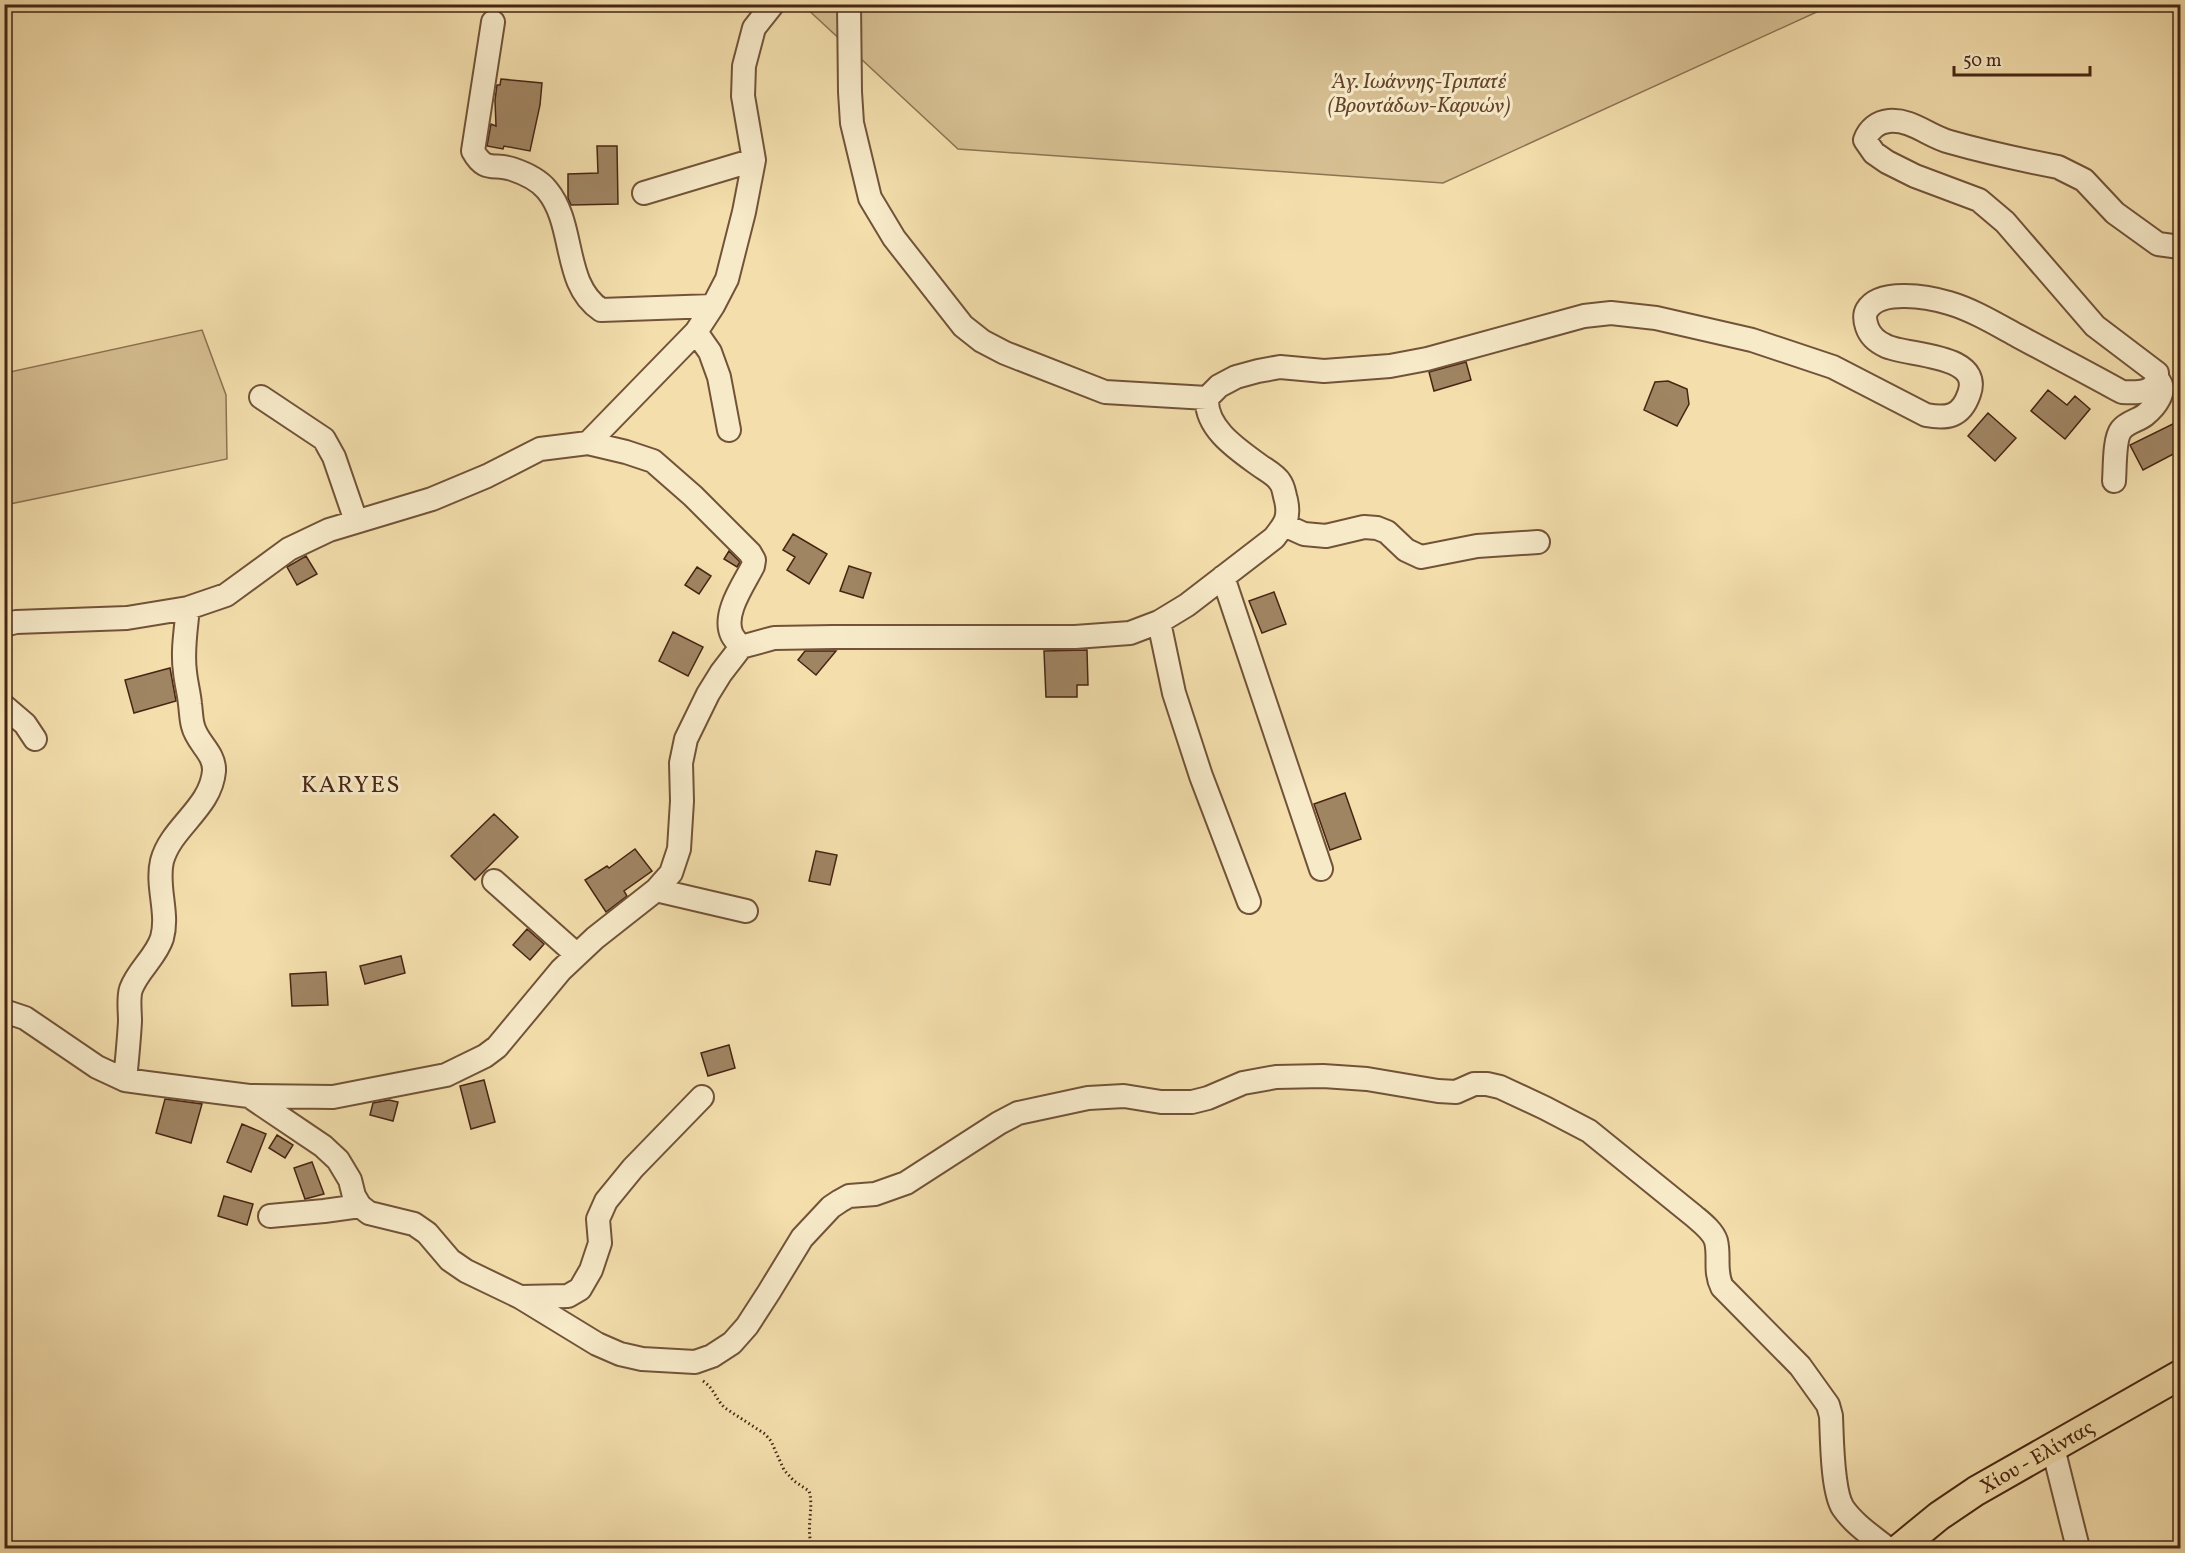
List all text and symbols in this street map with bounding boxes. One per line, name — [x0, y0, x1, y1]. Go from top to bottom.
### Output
scale bar — [1954, 39, 2090, 77]
text: 50 m — [1963, 49, 2002, 74]
park label: Άγ. Ιωάννης-Τριπατέ (Βροντάδων-Καρυών) — [1327, 68, 1511, 121]
district label: KARYES — [301, 769, 401, 803]
street label: Χίου - Ελίντας — [1975, 1414, 2100, 1502]

